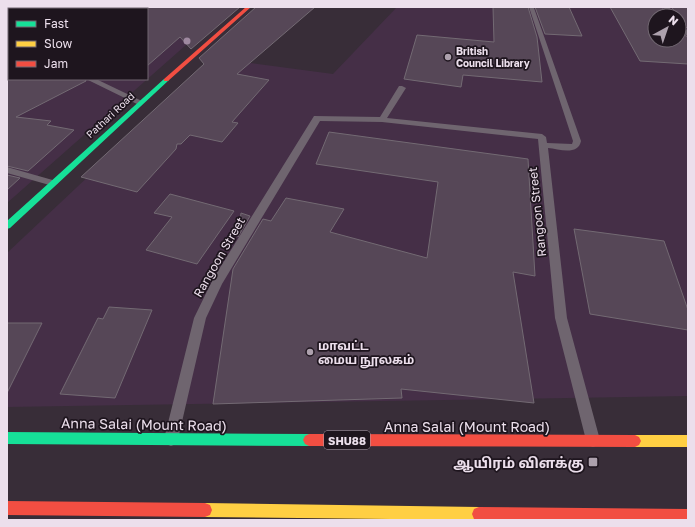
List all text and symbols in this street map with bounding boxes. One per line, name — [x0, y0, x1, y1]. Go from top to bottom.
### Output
legend — [8, 8, 148, 80]
north arrow — [647, 8, 687, 48]
text: N — [666, 12, 681, 28]
text: Fast — [44, 16, 69, 31]
text: Slow — [44, 36, 72, 51]
place label: British Council Library — [456, 45, 530, 69]
marker: British Council Library — [443, 52, 453, 62]
text: Jam — [44, 56, 68, 71]
street label: Pathari Road — [83, 90, 137, 140]
street label: Rangoon Street — [525, 166, 549, 257]
street label: Rangoon Street — [190, 214, 248, 300]
place label: மாவட்ட மைய நூலகம் — [318, 338, 414, 369]
marker: மாவட்ட மைய நூலகம் — [305, 347, 315, 357]
street label: Anna Salai (Mount Road) — [61, 414, 227, 434]
street label: Anna Salai (Mount Road) — [384, 418, 550, 435]
road number: SHU88 — [324, 431, 370, 449]
place label: ஆயிரம் விளக்கு — [453, 454, 584, 473]
marker: ஆயிரம் விளக்கு — [587, 456, 599, 468]

